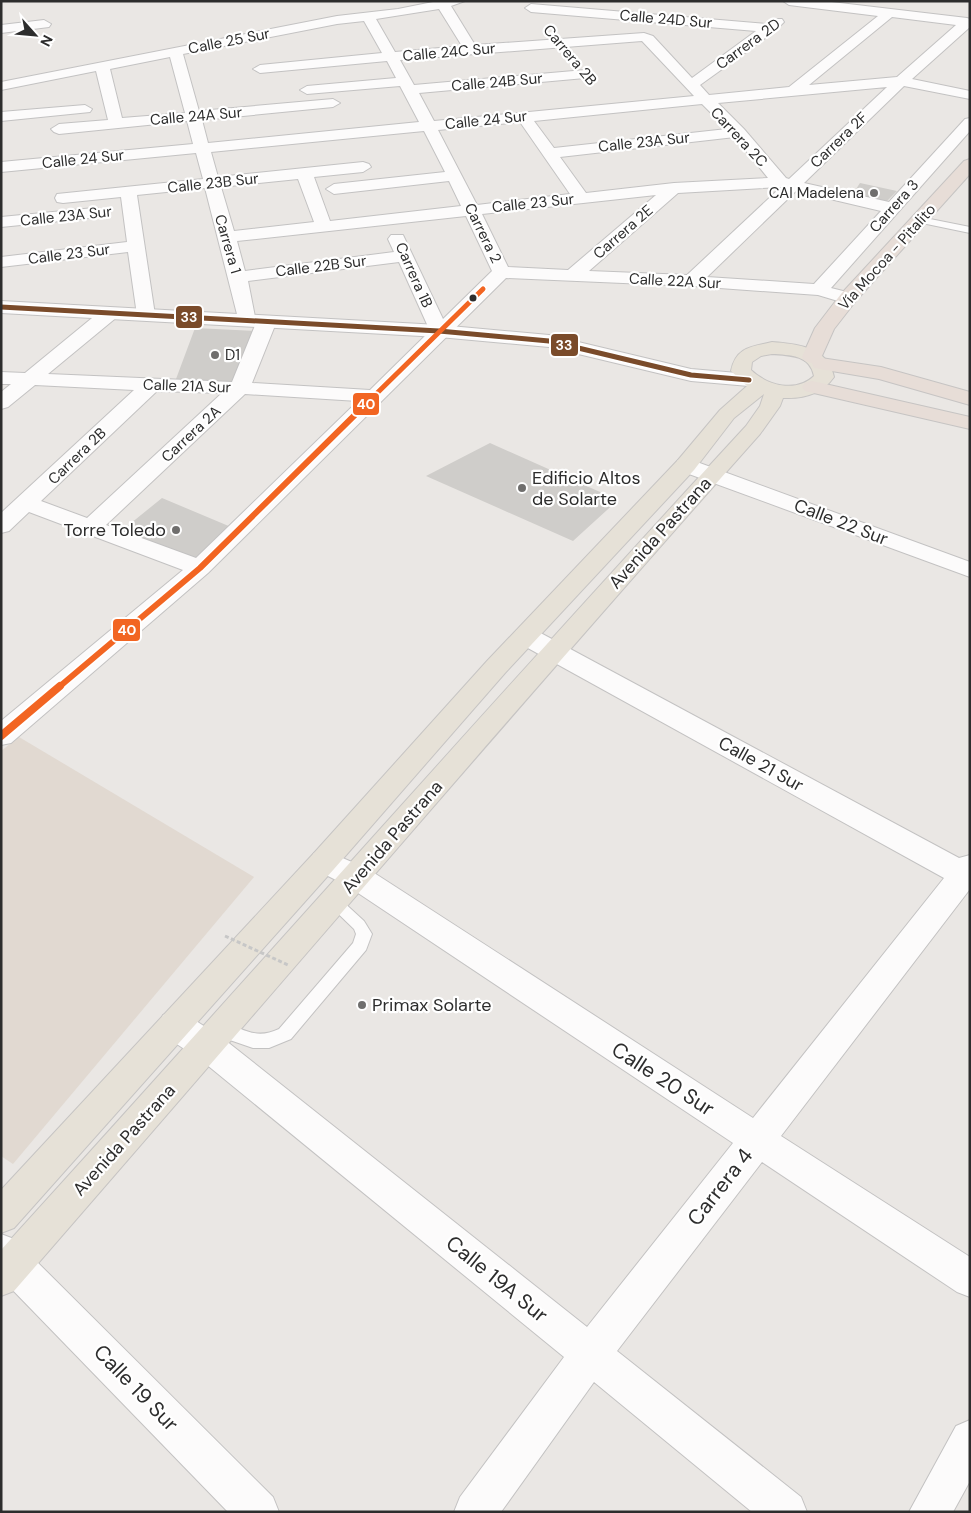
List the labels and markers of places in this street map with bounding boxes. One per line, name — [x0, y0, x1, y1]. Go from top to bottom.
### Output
place label: CAI Madelena — [769, 183, 864, 203]
marker: CAI Madelena — [868, 187, 880, 199]
unlabelled marker — [468, 293, 478, 303]
place label: D1 — [225, 345, 240, 365]
marker: D1 — [209, 349, 221, 361]
place label: Edificio Altos de Solarte — [532, 466, 640, 511]
marker: Edificio Altos de Solarte — [516, 482, 528, 494]
place label: Torre Toledo — [64, 518, 166, 542]
marker: Torre Toledo — [170, 524, 182, 536]
place label: Primax Solarte — [372, 993, 492, 1017]
marker: Primax Solarte — [356, 999, 368, 1011]

